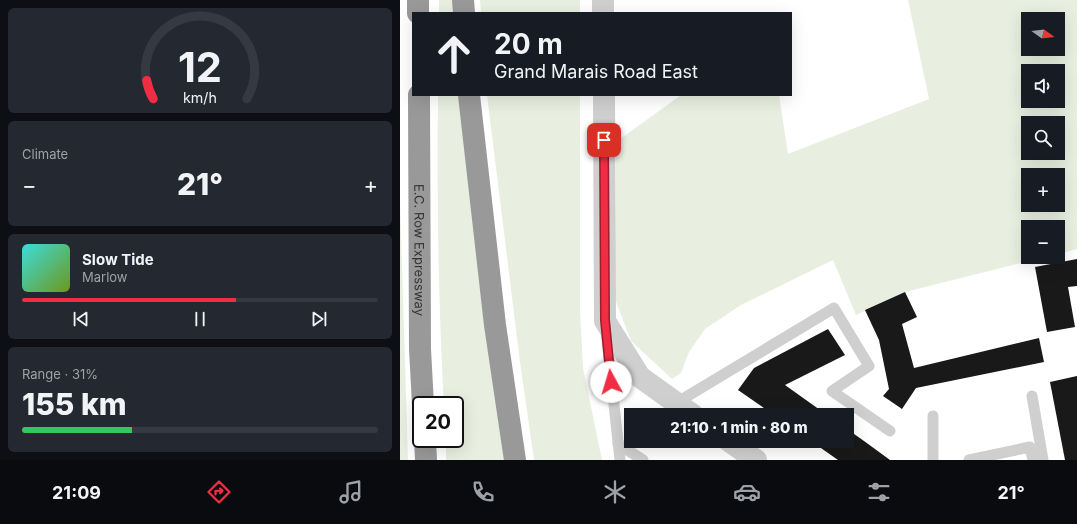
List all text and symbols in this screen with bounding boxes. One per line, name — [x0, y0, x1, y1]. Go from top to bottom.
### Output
north arrow — [1021, 12, 1065, 56]
map controls — [1021, 12, 1065, 264]
text: 20 m — [494, 27, 563, 61]
icon: ahead — [428, 28, 480, 80]
text: 12 — [178, 41, 222, 91]
text: Grand Marais Road East — [494, 61, 698, 82]
button: sound — [1021, 64, 1065, 108]
text: km/h — [183, 88, 217, 105]
button: search — [1021, 116, 1065, 160]
pin — [587, 123, 621, 157]
icon: arrive — [593, 129, 615, 151]
text: Climate — [22, 146, 68, 162]
text: 21° — [177, 166, 223, 202]
button: + — [1021, 168, 1065, 212]
text: − — [22, 172, 37, 198]
text: + — [363, 172, 378, 198]
street label: E.C. Row Expressway — [411, 184, 428, 316]
button: − — [1021, 220, 1065, 264]
text: Slow Tide — [82, 250, 154, 269]
text: Marlow — [82, 269, 128, 285]
icon: previous — [70, 308, 92, 330]
icon: pause — [189, 308, 211, 330]
icon: next — [308, 308, 330, 330]
position arrow — [590, 361, 632, 403]
text: Range · 31% — [22, 366, 98, 382]
text: 155 km — [22, 386, 127, 422]
speed limit sign: 20 — [412, 396, 464, 448]
text: 21:10 · 1 min · 80 m — [670, 418, 808, 437]
icon: directions — [205, 478, 233, 506]
icon: music — [337, 478, 365, 506]
icon: phone — [469, 478, 497, 506]
icon: climate — [601, 478, 629, 506]
icon: car — [733, 478, 761, 506]
icon: filters — [865, 478, 893, 506]
text: 21:09 — [52, 482, 101, 503]
text: 21° — [998, 482, 1025, 503]

